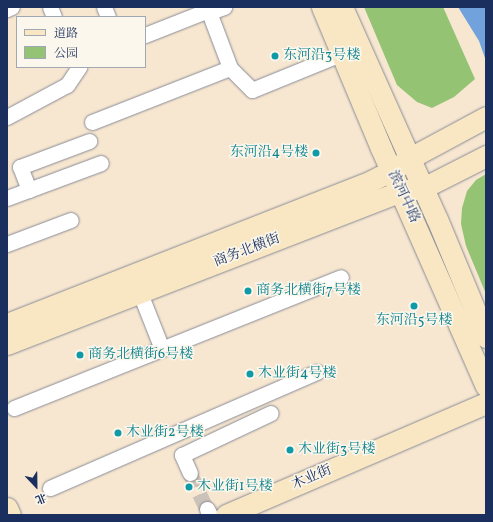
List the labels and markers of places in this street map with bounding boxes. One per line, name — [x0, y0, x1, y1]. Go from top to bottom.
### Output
place label: 东河沿3号楼 — [283, 48, 360, 64]
marker: 东河沿3号楼 — [270, 51, 280, 61]
place label: 东河沿4号楼 — [230, 145, 308, 161]
marker: 东河沿4号楼 — [311, 148, 321, 158]
place label: 商务北横街7号楼 — [256, 283, 361, 299]
marker: 商务北横街7号楼 — [243, 286, 253, 296]
marker: 东河沿5号楼 — [409, 301, 419, 311]
place label: 东河沿5号楼 — [376, 313, 452, 329]
place label: 商务北横街6号楼 — [88, 347, 193, 363]
marker: 商务北横街6号楼 — [75, 350, 85, 360]
place label: 木业街4号楼 — [258, 366, 336, 382]
marker: 木业街4号楼 — [245, 369, 255, 379]
place label: 木业街2号楼 — [126, 425, 204, 441]
marker: 木业街2号楼 — [113, 428, 123, 438]
place label: 木业街3号楼 — [298, 442, 375, 458]
marker: 木业街3号楼 — [285, 445, 295, 455]
place label: 木业街1号楼 — [197, 479, 272, 495]
marker: 木业街1号楼 — [184, 482, 194, 492]

